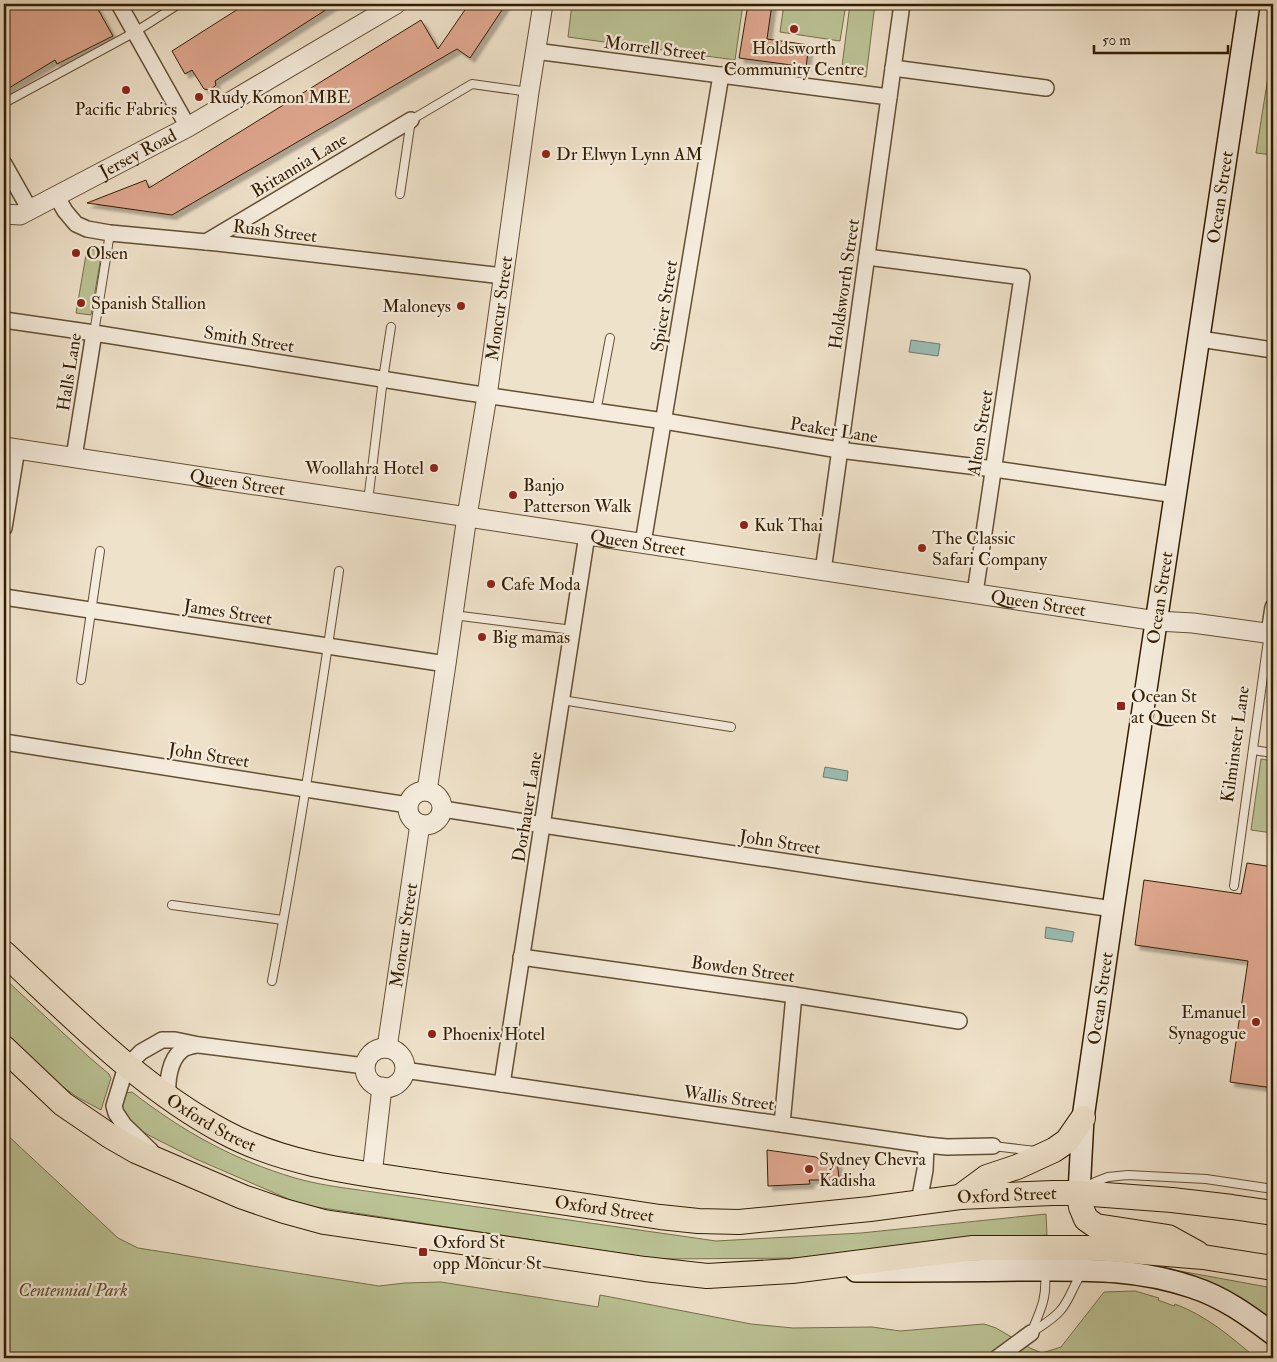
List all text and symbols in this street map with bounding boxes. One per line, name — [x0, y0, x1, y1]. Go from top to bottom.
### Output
scale bar — [1094, 22, 1228, 54]
marker: Holdsworth Community Centre — [788, 23, 800, 35]
street label: Morrell Street — [602, 31, 708, 66]
text: 50 m — [1102, 31, 1131, 50]
place label: Holdsworth Community Centre — [724, 37, 865, 81]
marker: Pacific Fabrics — [120, 84, 132, 96]
place label: Rudy Komon MBE — [209, 86, 350, 109]
marker: Rudy Komon MBE — [193, 91, 205, 103]
place label: Pacific Fabrics — [75, 98, 177, 121]
street label: Jersey Road — [94, 124, 181, 184]
street label: Britannia Lane — [247, 127, 352, 203]
place label: Dr Elwyn Lynn AM — [556, 143, 703, 166]
marker: Dr Elwyn Lynn AM — [540, 148, 552, 160]
street label: Ocean Street — [1202, 149, 1239, 245]
street label: Rush Street — [231, 215, 319, 248]
street label: Holdsworth Street — [824, 217, 865, 351]
place label: Olsen — [86, 242, 128, 265]
marker: Olsen — [70, 247, 82, 259]
street label: Moncur Street — [481, 254, 518, 362]
street label: Spicer Street — [646, 258, 683, 354]
place label: Spanish Stallion — [91, 292, 206, 315]
place label: Maloneys — [382, 295, 451, 318]
marker: Spanish Stallion — [75, 297, 87, 309]
marker: Maloneys — [455, 300, 467, 312]
street label: Smith Street — [202, 321, 296, 358]
street label: Halls Lane — [52, 331, 87, 413]
street label: Alton Street — [962, 388, 999, 479]
street label: Peaker Lane — [788, 412, 880, 449]
place label: Woollahra Hotel — [304, 457, 424, 480]
marker: Woollahra Hotel — [428, 462, 440, 474]
street label: Queen Street — [188, 464, 287, 501]
place label: Banjo Patterson Walk — [523, 474, 632, 518]
marker: Banjo Patterson Walk — [507, 489, 519, 501]
place label: Kuk Thai — [754, 514, 823, 537]
marker: Kuk Thai — [738, 519, 750, 531]
street label: Queen Street — [589, 525, 687, 562]
place label: The Classic Safari Company — [932, 527, 1048, 571]
marker: The Classic Safari Company — [916, 542, 928, 554]
street label: Ocean Street — [1142, 550, 1179, 646]
place label: Cafe Moda — [501, 573, 581, 596]
marker: Cafe Moda — [485, 578, 497, 590]
street label: Queen Street — [989, 585, 1088, 622]
street label: James Street — [181, 594, 274, 631]
place label: Big mamas — [492, 626, 570, 649]
marker: Big mamas — [476, 631, 488, 643]
street label: Kilminster Lane — [1216, 684, 1255, 804]
place label: Ocean St at Queen St — [1131, 685, 1217, 729]
marker: Ocean St at Queen St — [1115, 700, 1127, 712]
street label: John Street — [166, 738, 251, 773]
street label: Dorhauer Lane — [507, 750, 548, 864]
street label: John Street — [737, 825, 822, 860]
street label: Moncur Street — [385, 881, 423, 989]
street label: Ocean Street — [1083, 950, 1119, 1046]
street label: Bowden Street — [690, 951, 796, 988]
place label: Emanuel Synagogue — [1168, 1001, 1246, 1045]
marker: Emanuel Synagogue — [1250, 1016, 1262, 1028]
place label: Phoenix Hotel — [442, 1023, 546, 1046]
marker: Phoenix Hotel — [426, 1028, 438, 1040]
street label: Wallis Street — [681, 1081, 776, 1116]
street label: Oxford Street — [162, 1088, 259, 1158]
place label: Sydney Chevra Kadisha — [819, 1148, 927, 1192]
marker: Sydney Chevra Kadisha — [803, 1163, 815, 1175]
street label: Oxford Street — [957, 1182, 1057, 1209]
street label: Oxford Street — [553, 1190, 655, 1228]
place label: Oxford St opp Moncur St — [433, 1231, 542, 1275]
marker: Oxford St opp Moncur St — [417, 1246, 429, 1258]
park label: Centennial Park — [18, 1279, 128, 1302]

